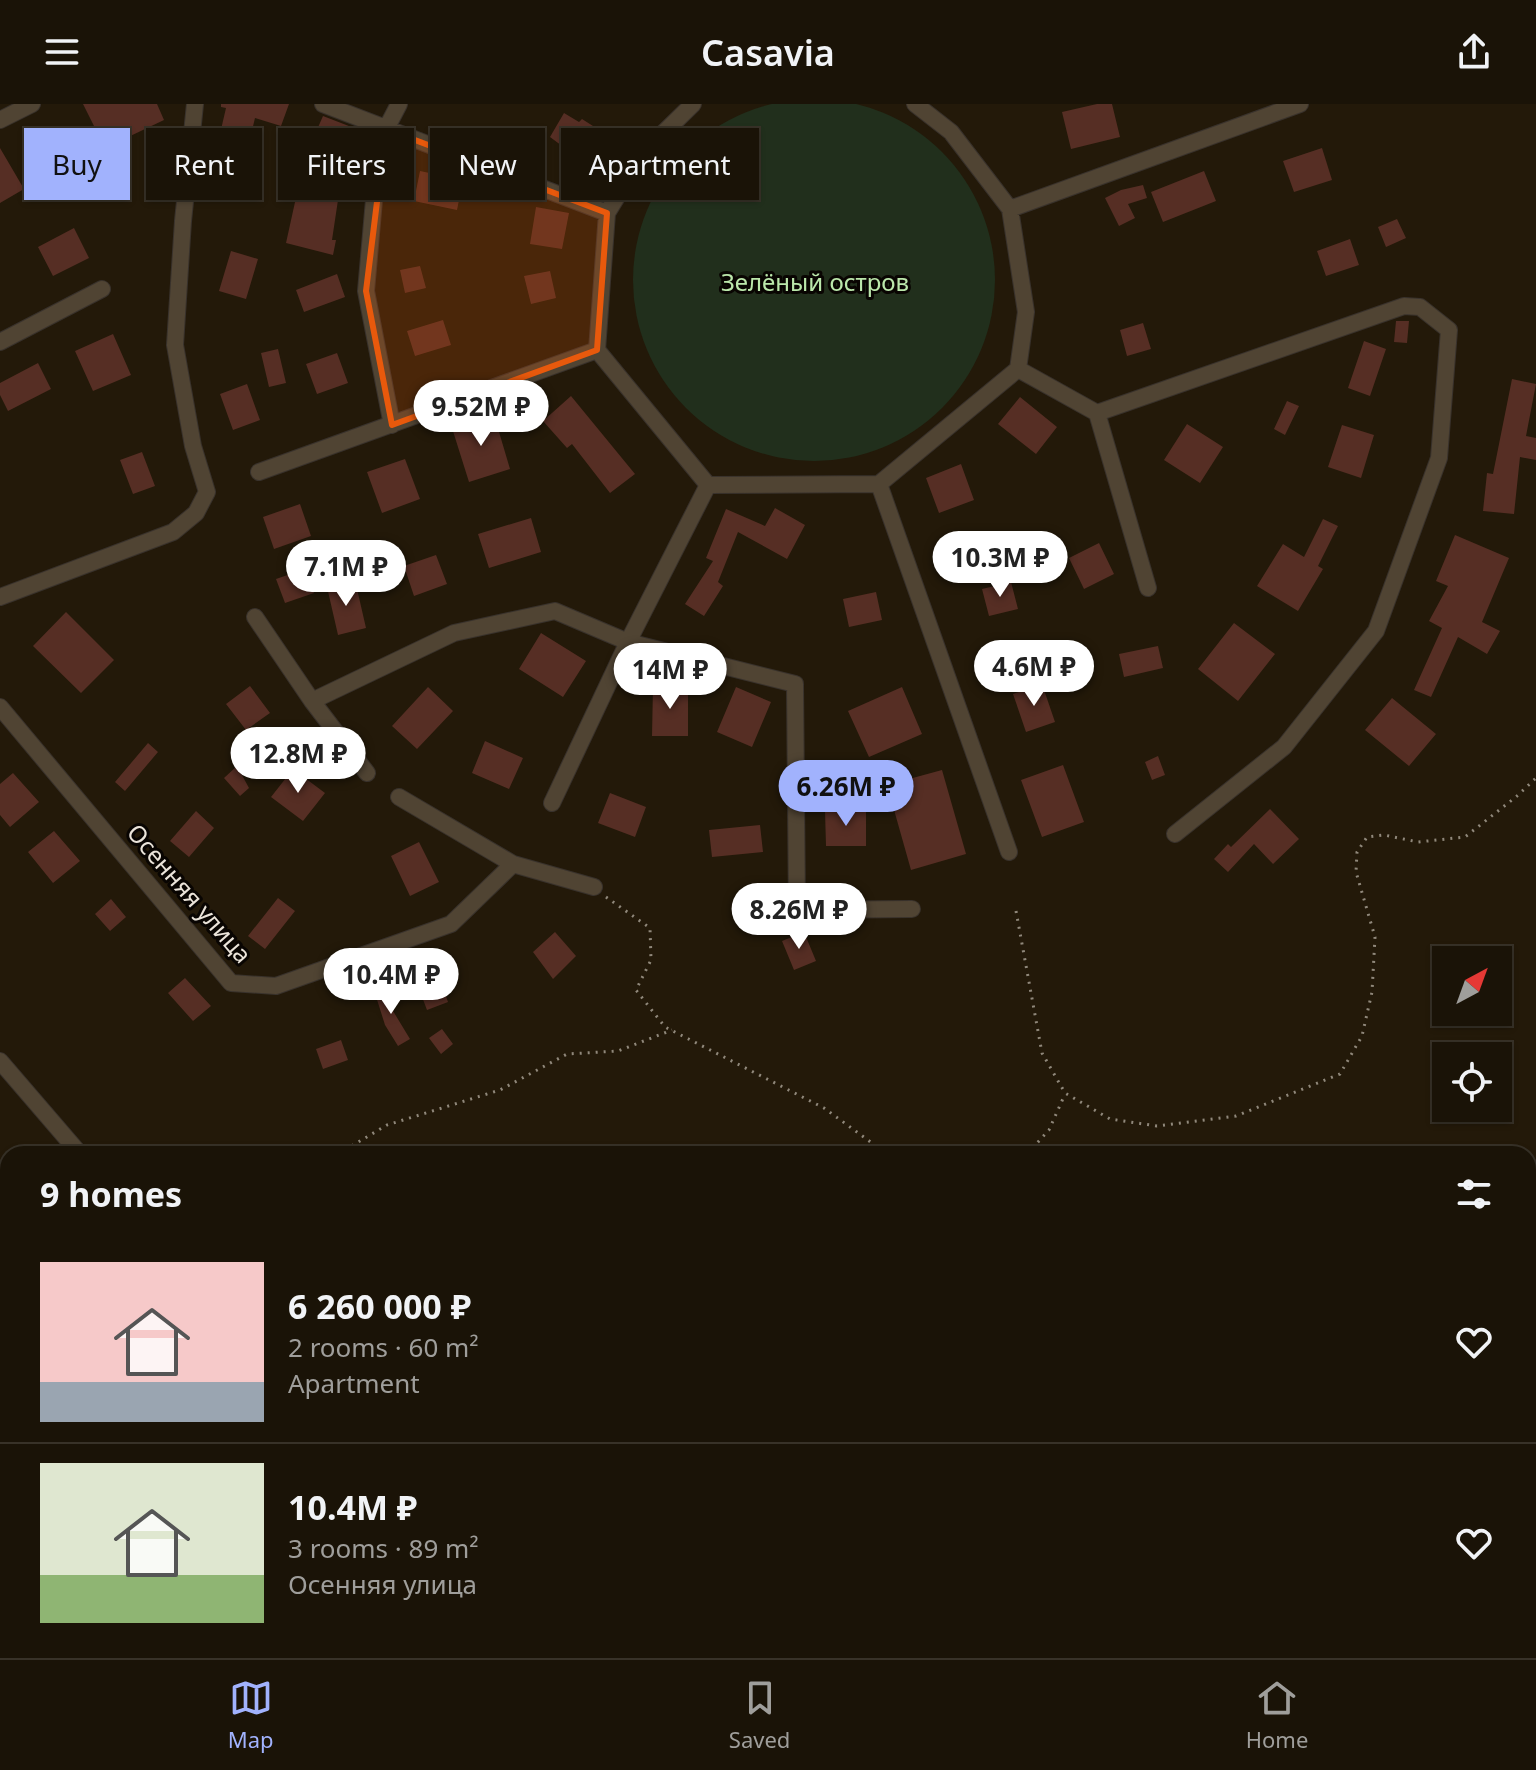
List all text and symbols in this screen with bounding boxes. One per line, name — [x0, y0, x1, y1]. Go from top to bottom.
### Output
text: Casavia — [701, 28, 835, 77]
icon: menu — [40, 30, 84, 74]
icon: share — [1452, 30, 1496, 74]
chip: Buy — [24, 128, 130, 200]
chip: Rent — [146, 128, 262, 200]
chip: Filters — [278, 128, 414, 200]
chip: New — [430, 128, 545, 200]
chip: Apartment — [561, 128, 759, 200]
park label: Зелёный остров — [721, 265, 909, 298]
pin: 9.52M ₽ — [407, 380, 555, 448]
text: 9.52M ₽ — [432, 388, 530, 424]
pin: 10.3M ₽ — [926, 531, 1074, 599]
text: 10.3M ₽ — [951, 539, 1049, 575]
pin: 7.1M ₽ — [281, 540, 411, 608]
text: 7.1M ₽ — [304, 548, 388, 584]
pin: 4.6M ₽ — [969, 640, 1099, 708]
pin: 14M ₽ — [614, 643, 726, 711]
text: 4.6M ₽ — [992, 648, 1076, 684]
text: 14M ₽ — [632, 651, 708, 687]
pin: 12.8M ₽ — [224, 727, 372, 795]
text: 12.8M ₽ — [249, 735, 347, 771]
pin: 6.26M ₽ — [772, 760, 920, 828]
text: 6.26M ₽ — [797, 768, 895, 804]
street label: Осенняя улица — [120, 816, 260, 970]
pin: 8.26M ₽ — [725, 883, 873, 951]
text: 8.26M ₽ — [750, 891, 848, 927]
north arrow — [1432, 946, 1512, 1026]
map controls — [1432, 946, 1512, 1122]
pin: 10.4M ₽ — [317, 948, 465, 1016]
text: 10.4M ₽ — [342, 956, 440, 992]
button: locate — [1432, 1042, 1512, 1122]
text: 9 homes — [40, 1171, 182, 1217]
icon: filters — [1452, 1172, 1496, 1216]
text: 6 260 000 ₽ — [288, 1283, 471, 1329]
icon: home — [104, 1294, 200, 1390]
icon: heart — [1452, 1320, 1496, 1364]
text: 2 rooms · 60 m² — [288, 1329, 478, 1365]
text: Apartment — [288, 1365, 420, 1401]
text: 10.4M ₽ — [288, 1484, 417, 1530]
icon: home — [104, 1495, 200, 1591]
icon: heart — [1452, 1521, 1496, 1565]
text: 3 rooms · 89 m² — [288, 1530, 478, 1566]
text: Осенняя улица — [288, 1566, 477, 1602]
tab: Map — [228, 1676, 274, 1754]
tab: Saved — [729, 1676, 790, 1754]
tab: Home — [1246, 1676, 1308, 1754]

